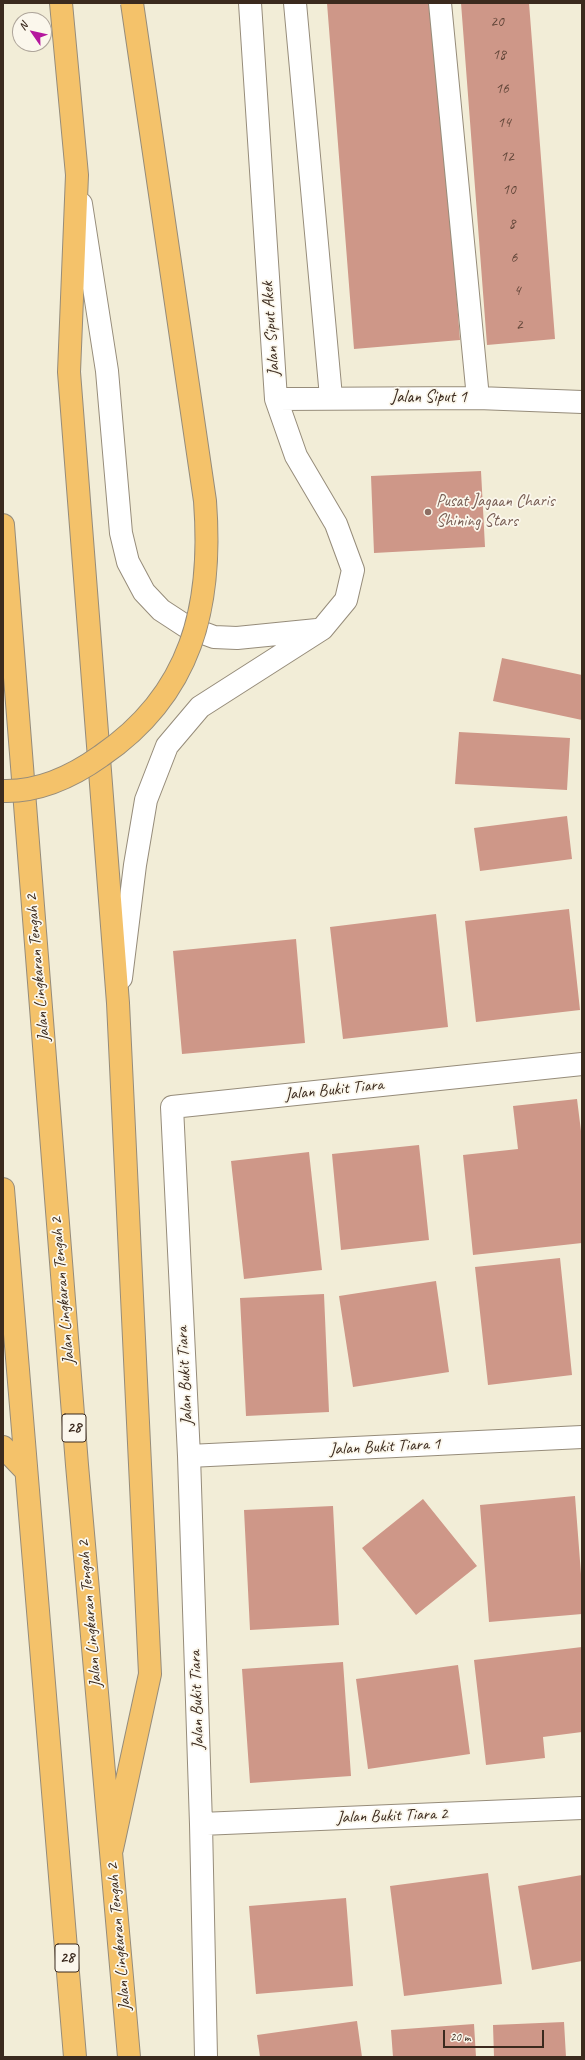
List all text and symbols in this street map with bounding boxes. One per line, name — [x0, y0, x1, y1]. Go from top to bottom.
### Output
north arrow — [12, 12, 52, 52]
house number: 20 — [490, 13, 504, 31]
text: N — [15, 19, 31, 33]
house number: 18 — [492, 46, 506, 64]
house number: 16 — [495, 80, 509, 98]
house number: 14 — [497, 114, 511, 132]
house number: 12 — [500, 148, 514, 166]
house number: 10 — [502, 181, 516, 199]
house number: 8 — [509, 215, 515, 233]
house number: 6 — [511, 249, 517, 267]
street label: Jalan Siput Akek — [258, 281, 284, 377]
house number: 4 — [514, 282, 520, 300]
house number: 2 — [516, 316, 522, 334]
street label: Jalan Siput 1 — [391, 388, 467, 408]
place label: Pusat Jagaan Charis Shining Stars — [436, 492, 555, 532]
marker: Pusat Jagaan Charis Shining Stars — [423, 507, 433, 517]
street label: Jalan Lingkaran Tengah 2 — [21, 893, 55, 1043]
street label: Jalan Bukit Tiara — [284, 1075, 384, 1105]
street label: Jalan Lingkaran Tengah 2 — [46, 1216, 80, 1366]
street label: Jalan Bukit Tiara — [172, 1326, 198, 1426]
road number: 28 — [62, 1414, 86, 1442]
street label: Jalan Bukit Tiara 1 — [329, 1434, 441, 1460]
street label: Jalan Lingkaran Tengah 2 — [73, 1539, 107, 1689]
street label: Jalan Bukit Tiara — [185, 1650, 209, 1750]
street label: Jalan Bukit Tiara 2 — [336, 1804, 448, 1828]
street label: Jalan Lingkaran Tengah 2 — [102, 1862, 136, 2012]
road number: 28 — [55, 1944, 79, 1972]
scale bar — [445, 2022, 546, 2048]
text: 20 m — [450, 2029, 470, 2045]

